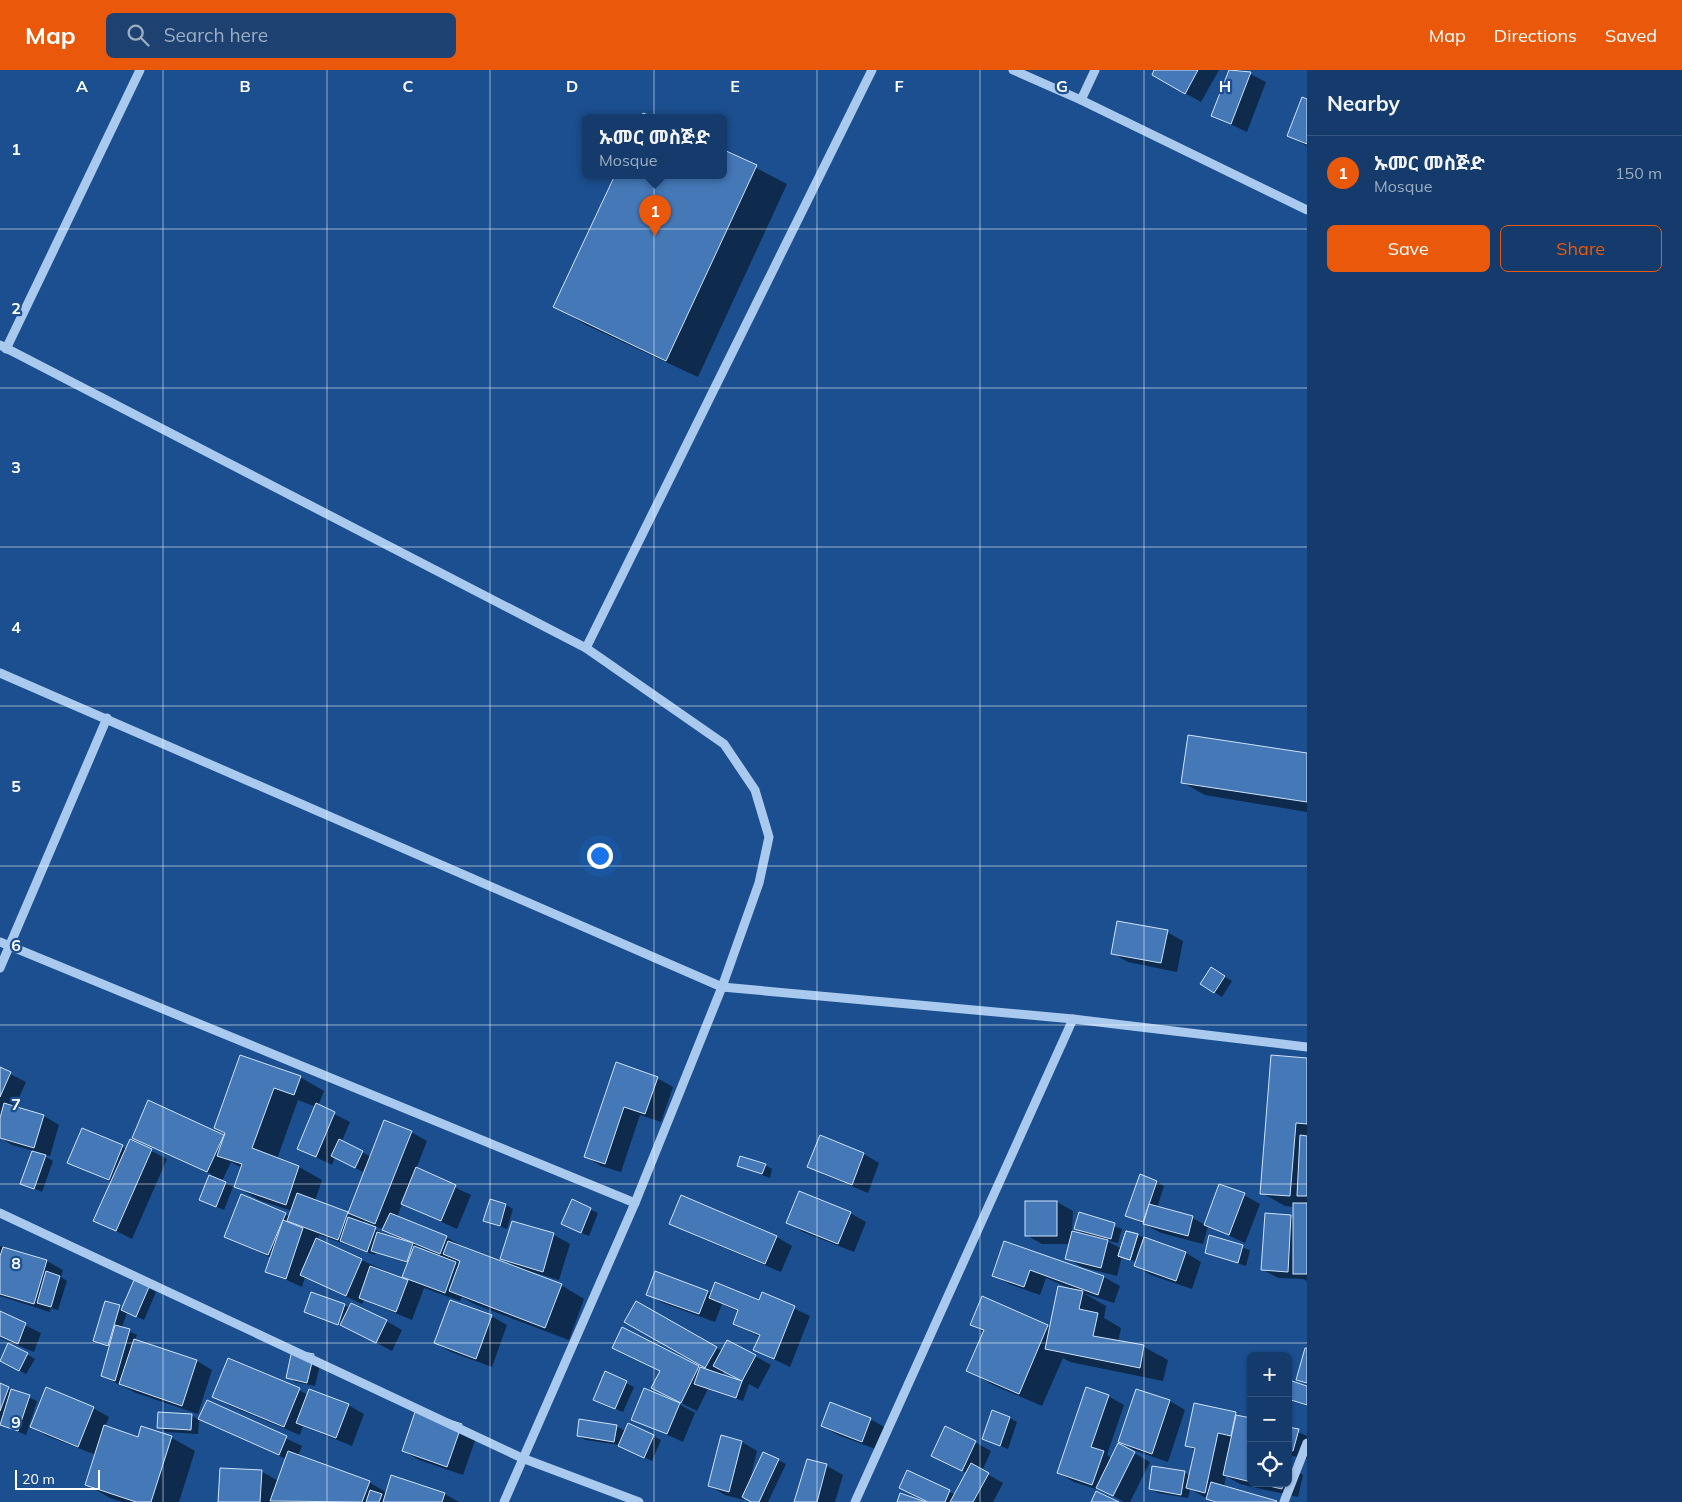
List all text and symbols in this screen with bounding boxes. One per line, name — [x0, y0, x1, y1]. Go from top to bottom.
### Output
search box — [106, 13, 456, 58]
text: Map — [25, 20, 76, 50]
icon: search — [124, 21, 152, 49]
text: Search here — [164, 23, 268, 47]
text: Map — [1429, 24, 1466, 47]
text: Directions — [1494, 24, 1577, 47]
text: Saved — [1605, 24, 1657, 47]
text: A — [76, 76, 88, 96]
text: B — [239, 76, 251, 96]
text: C — [403, 76, 414, 96]
text: D — [566, 76, 578, 96]
text: E — [730, 76, 740, 96]
text: F — [894, 76, 904, 96]
text: G — [1056, 76, 1068, 96]
text: H — [1219, 76, 1231, 96]
text: Nearby — [1327, 90, 1400, 116]
popup — [582, 114, 727, 179]
text: ኡመር መስጅድ — [599, 125, 710, 149]
text: 1 — [11, 139, 21, 159]
text: Mosque — [599, 150, 657, 170]
text: ኡመር መስጅድ — [1374, 151, 1485, 175]
text: 1 — [1338, 163, 1348, 183]
text: 150 m — [1615, 163, 1662, 183]
text: Mosque — [1374, 176, 1432, 196]
pin: 1 — [639, 195, 671, 236]
button: Save — [1327, 225, 1490, 272]
button: Share — [1500, 225, 1662, 272]
text: 2 — [11, 298, 21, 318]
text: 3 — [11, 457, 21, 477]
text: 4 — [11, 617, 21, 637]
text: 5 — [11, 776, 21, 796]
your location — [587, 843, 613, 869]
text: 6 — [11, 935, 21, 955]
text: 7 — [11, 1094, 21, 1114]
text: 8 — [11, 1253, 21, 1273]
map controls — [1247, 1352, 1292, 1487]
button: + — [1247, 1352, 1292, 1397]
button: − — [1247, 1397, 1292, 1442]
text: 9 — [11, 1412, 21, 1432]
button: locate — [1247, 1442, 1292, 1487]
scale bar — [15, 1467, 100, 1490]
text: 20 m — [22, 1470, 55, 1488]

